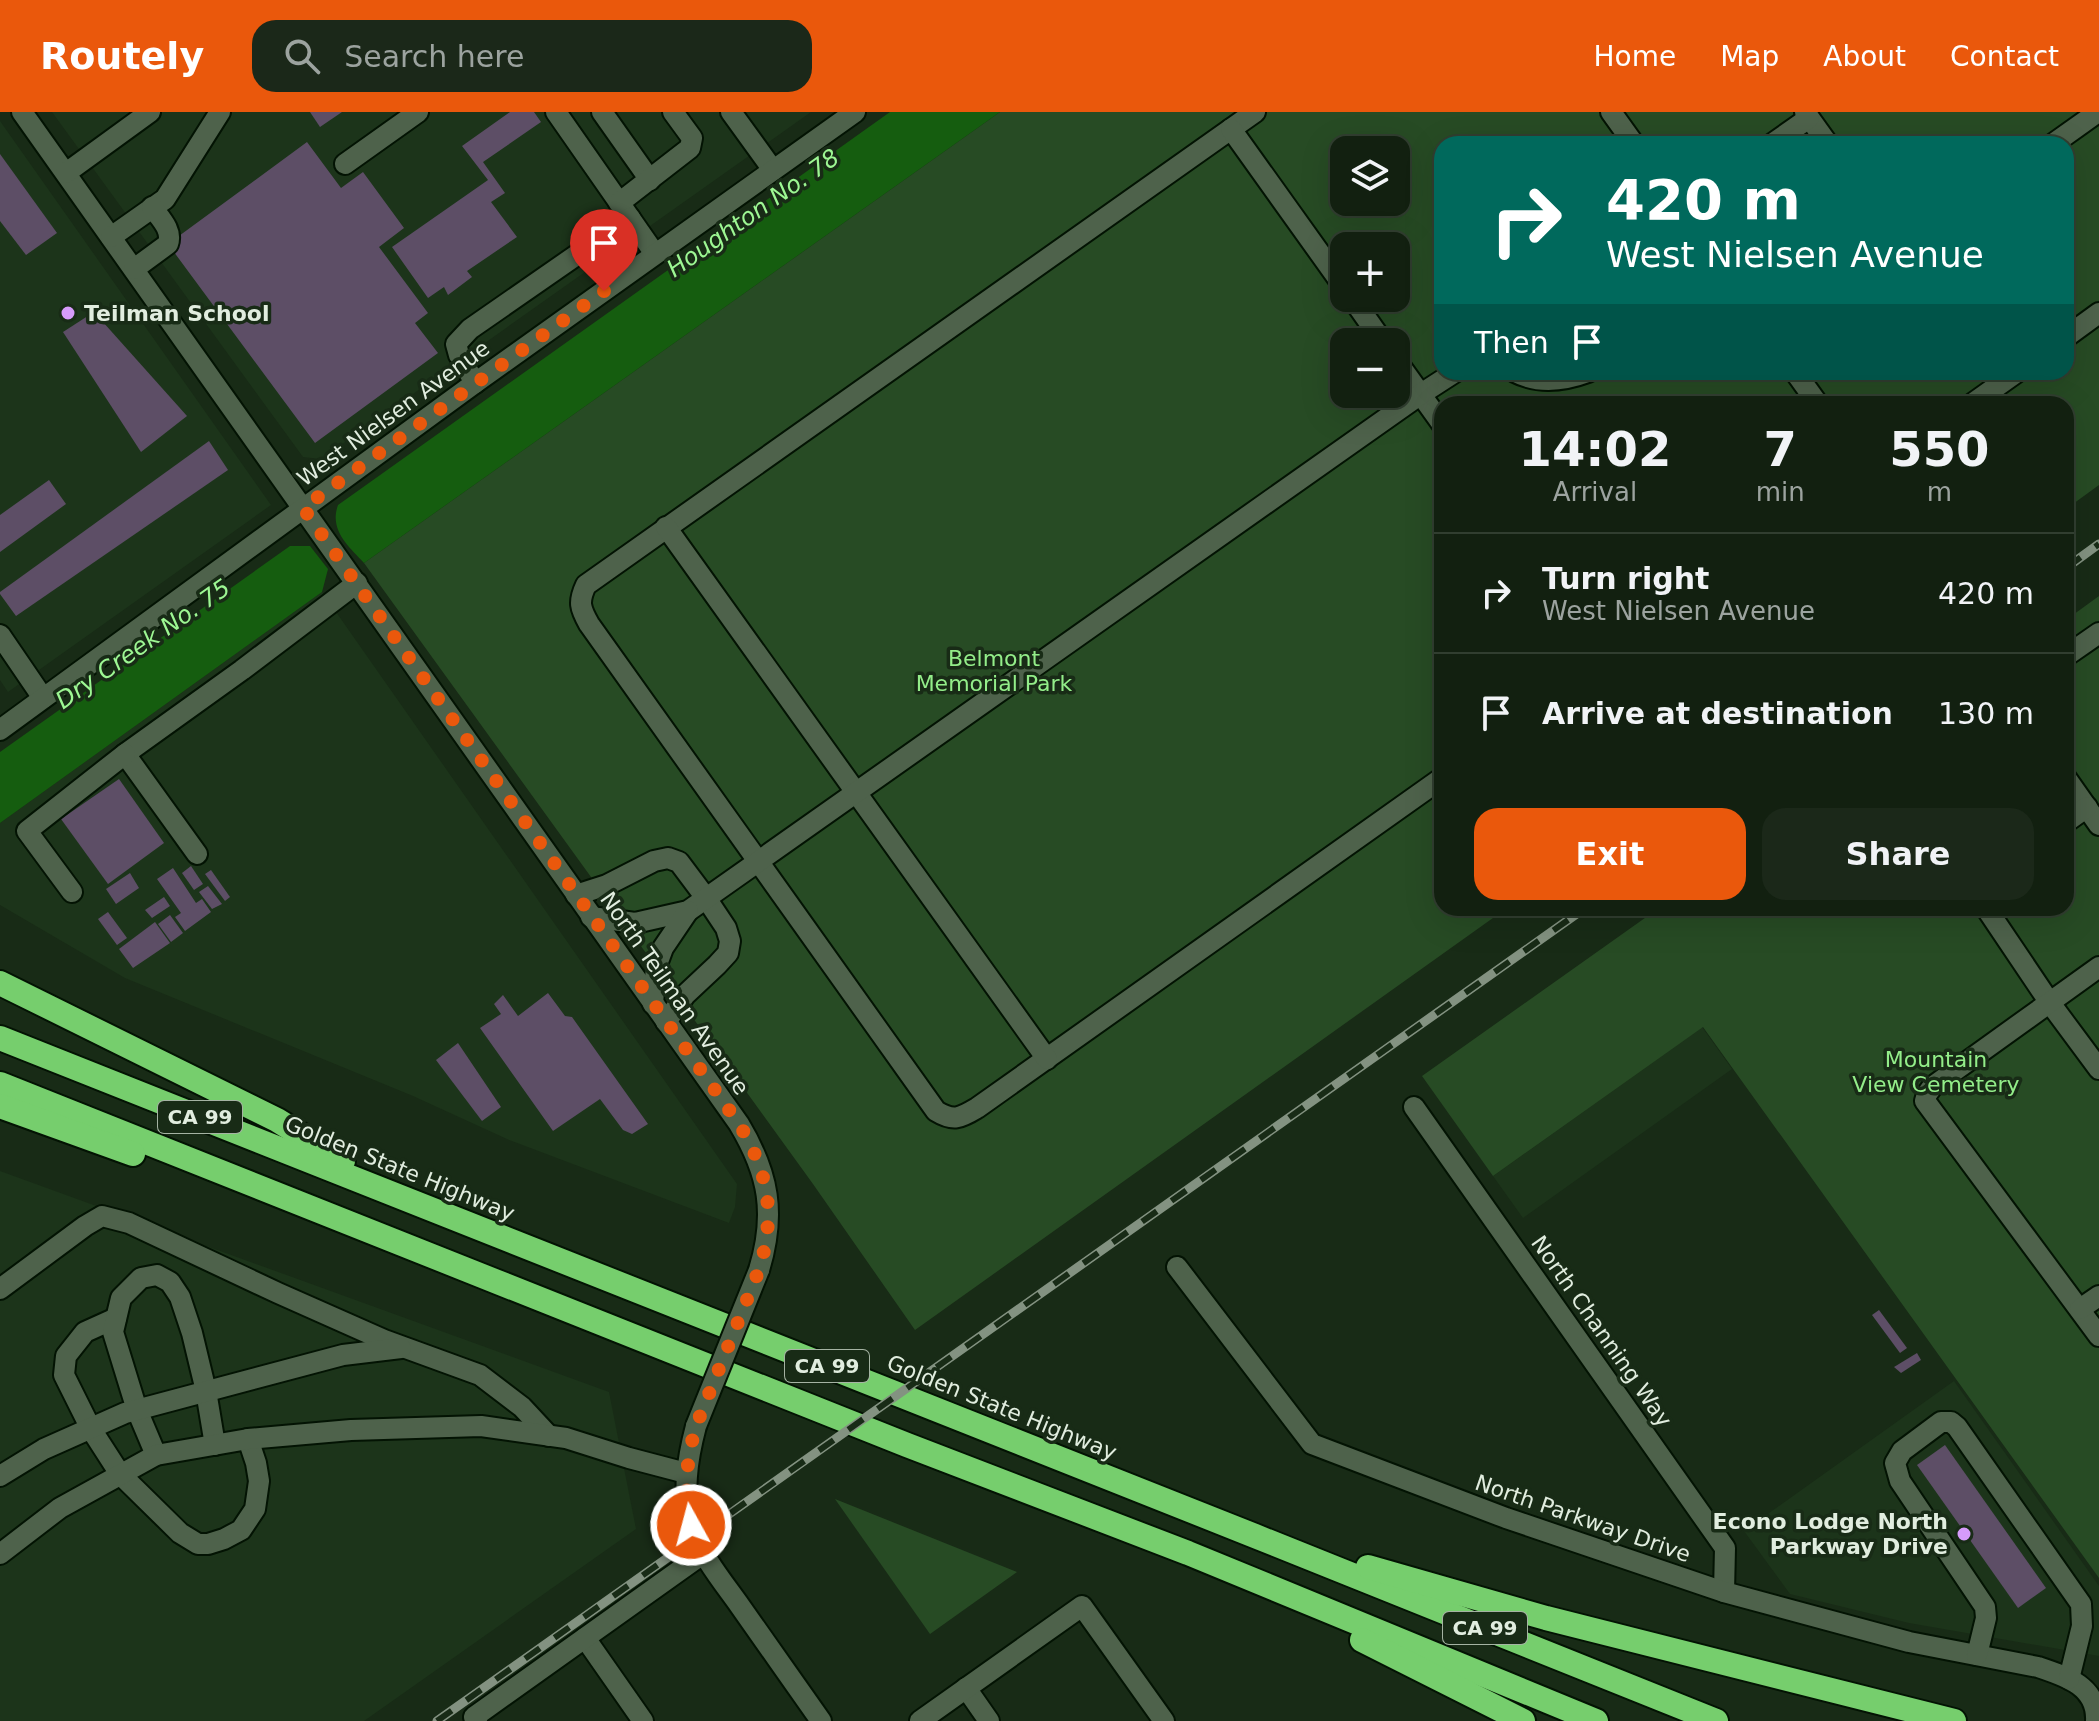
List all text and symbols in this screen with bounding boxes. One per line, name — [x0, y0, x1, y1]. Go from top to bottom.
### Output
search box — [252, 20, 812, 92]
text: Routely — [40, 34, 204, 78]
icon: search — [280, 34, 324, 78]
text: Search here — [344, 39, 524, 74]
text: Home — [1593, 40, 1676, 73]
text: Map — [1720, 40, 1779, 73]
text: About — [1823, 40, 1906, 73]
text: Contact — [1950, 40, 2059, 73]
map controls — [1330, 136, 1410, 408]
button: layers — [1330, 136, 1410, 216]
water label: Houghton No. 78 — [662, 143, 844, 283]
text: 420 m — [1606, 167, 1801, 232]
icon: right — [1474, 168, 1578, 272]
pin — [570, 209, 638, 291]
icon: arrive — [582, 221, 626, 265]
button: + — [1330, 232, 1410, 312]
text: West Nielsen Avenue — [1606, 234, 1984, 275]
place label: Teilman School — [84, 301, 270, 326]
marker: Teilman School — [59, 304, 77, 322]
icon: arrive — [1565, 320, 1609, 364]
text: Then — [1474, 325, 1549, 360]
button: − — [1330, 328, 1410, 408]
street label: West Nielsen Avenue — [293, 335, 494, 491]
text: 14:02 — [1518, 421, 1671, 477]
text: 7 — [1764, 421, 1797, 477]
text: 550 — [1889, 421, 1989, 477]
text: Arrival — [1553, 477, 1637, 507]
text: min — [1756, 477, 1805, 507]
text: m — [1927, 477, 1952, 507]
text: Turn right — [1542, 561, 1709, 596]
icon: right — [1474, 571, 1518, 615]
water label: Dry Creek No. 75 — [50, 573, 236, 715]
text: 420 m — [1938, 576, 2034, 611]
text: West Nielsen Avenue — [1542, 596, 1815, 626]
park label: Belmont Memorial Park — [916, 646, 1073, 696]
icon: arrive — [1474, 691, 1518, 735]
text: Arrive at destination — [1542, 696, 1893, 731]
text: 130 m — [1938, 696, 2034, 731]
button: Exit — [1474, 808, 1746, 900]
button: Share — [1762, 808, 2034, 900]
street label: North Teilman Avenue — [595, 887, 754, 1099]
park label: Mountain View Cemetery — [1852, 1047, 2020, 1097]
road number: CA 99 — [158, 1101, 242, 1133]
street label: Golden State Highway — [281, 1111, 518, 1226]
street label: North Channing Way — [1526, 1231, 1677, 1431]
road number: CA 99 — [785, 1350, 869, 1382]
street label: Golden State Highway — [883, 1350, 1120, 1465]
street label: North Parkway Drive — [1472, 1470, 1694, 1567]
position arrow — [649, 1483, 733, 1567]
place label: Econo Lodge North Parkway Drive — [1713, 1509, 1948, 1559]
marker: Econo Lodge North Parkway Drive — [1955, 1525, 1973, 1543]
road number: CA 99 — [1443, 1612, 1527, 1644]

